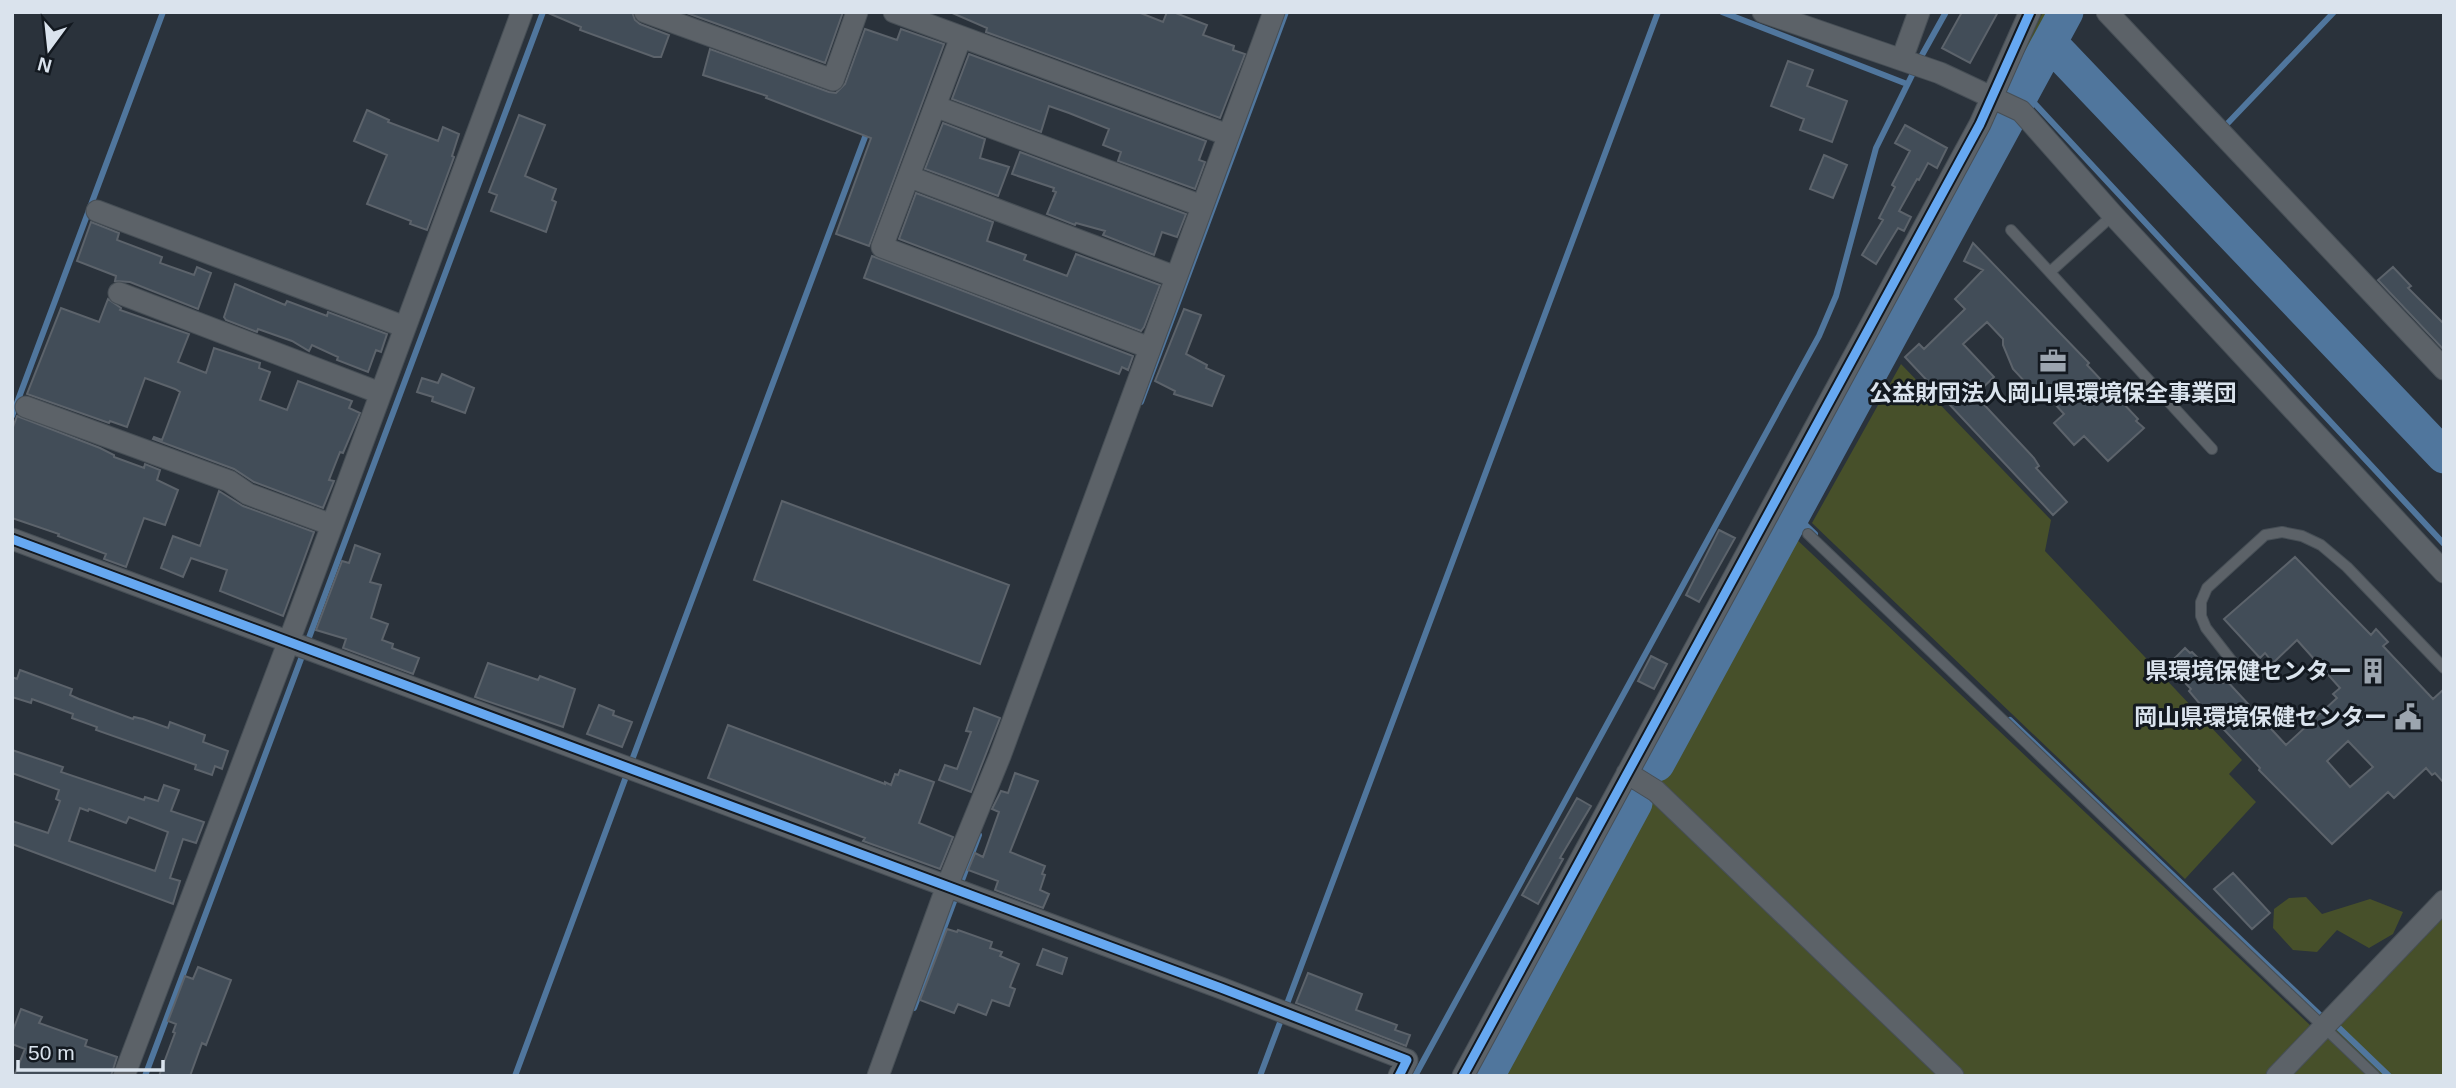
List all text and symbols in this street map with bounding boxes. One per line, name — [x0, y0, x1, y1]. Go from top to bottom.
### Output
north arrow — [14, 14, 84, 84]
text: N — [35, 53, 54, 77]
office icon: 公益財団法人岡山県環境保全事業団 — [2038, 346, 2068, 376]
place label: 公益財団法人岡山県環境保全事業団 — [1869, 380, 2237, 406]
building icon: 県環境保健センター — [2358, 656, 2388, 686]
place label: 県環境保健センター — [2145, 658, 2352, 684]
public building icon: 岡山県環境保健センター — [2393, 702, 2423, 732]
place label: 岡山県環境保健センター — [2134, 704, 2387, 730]
scale bar — [18, 1028, 163, 1072]
text: 50 m — [28, 1041, 75, 1064]

